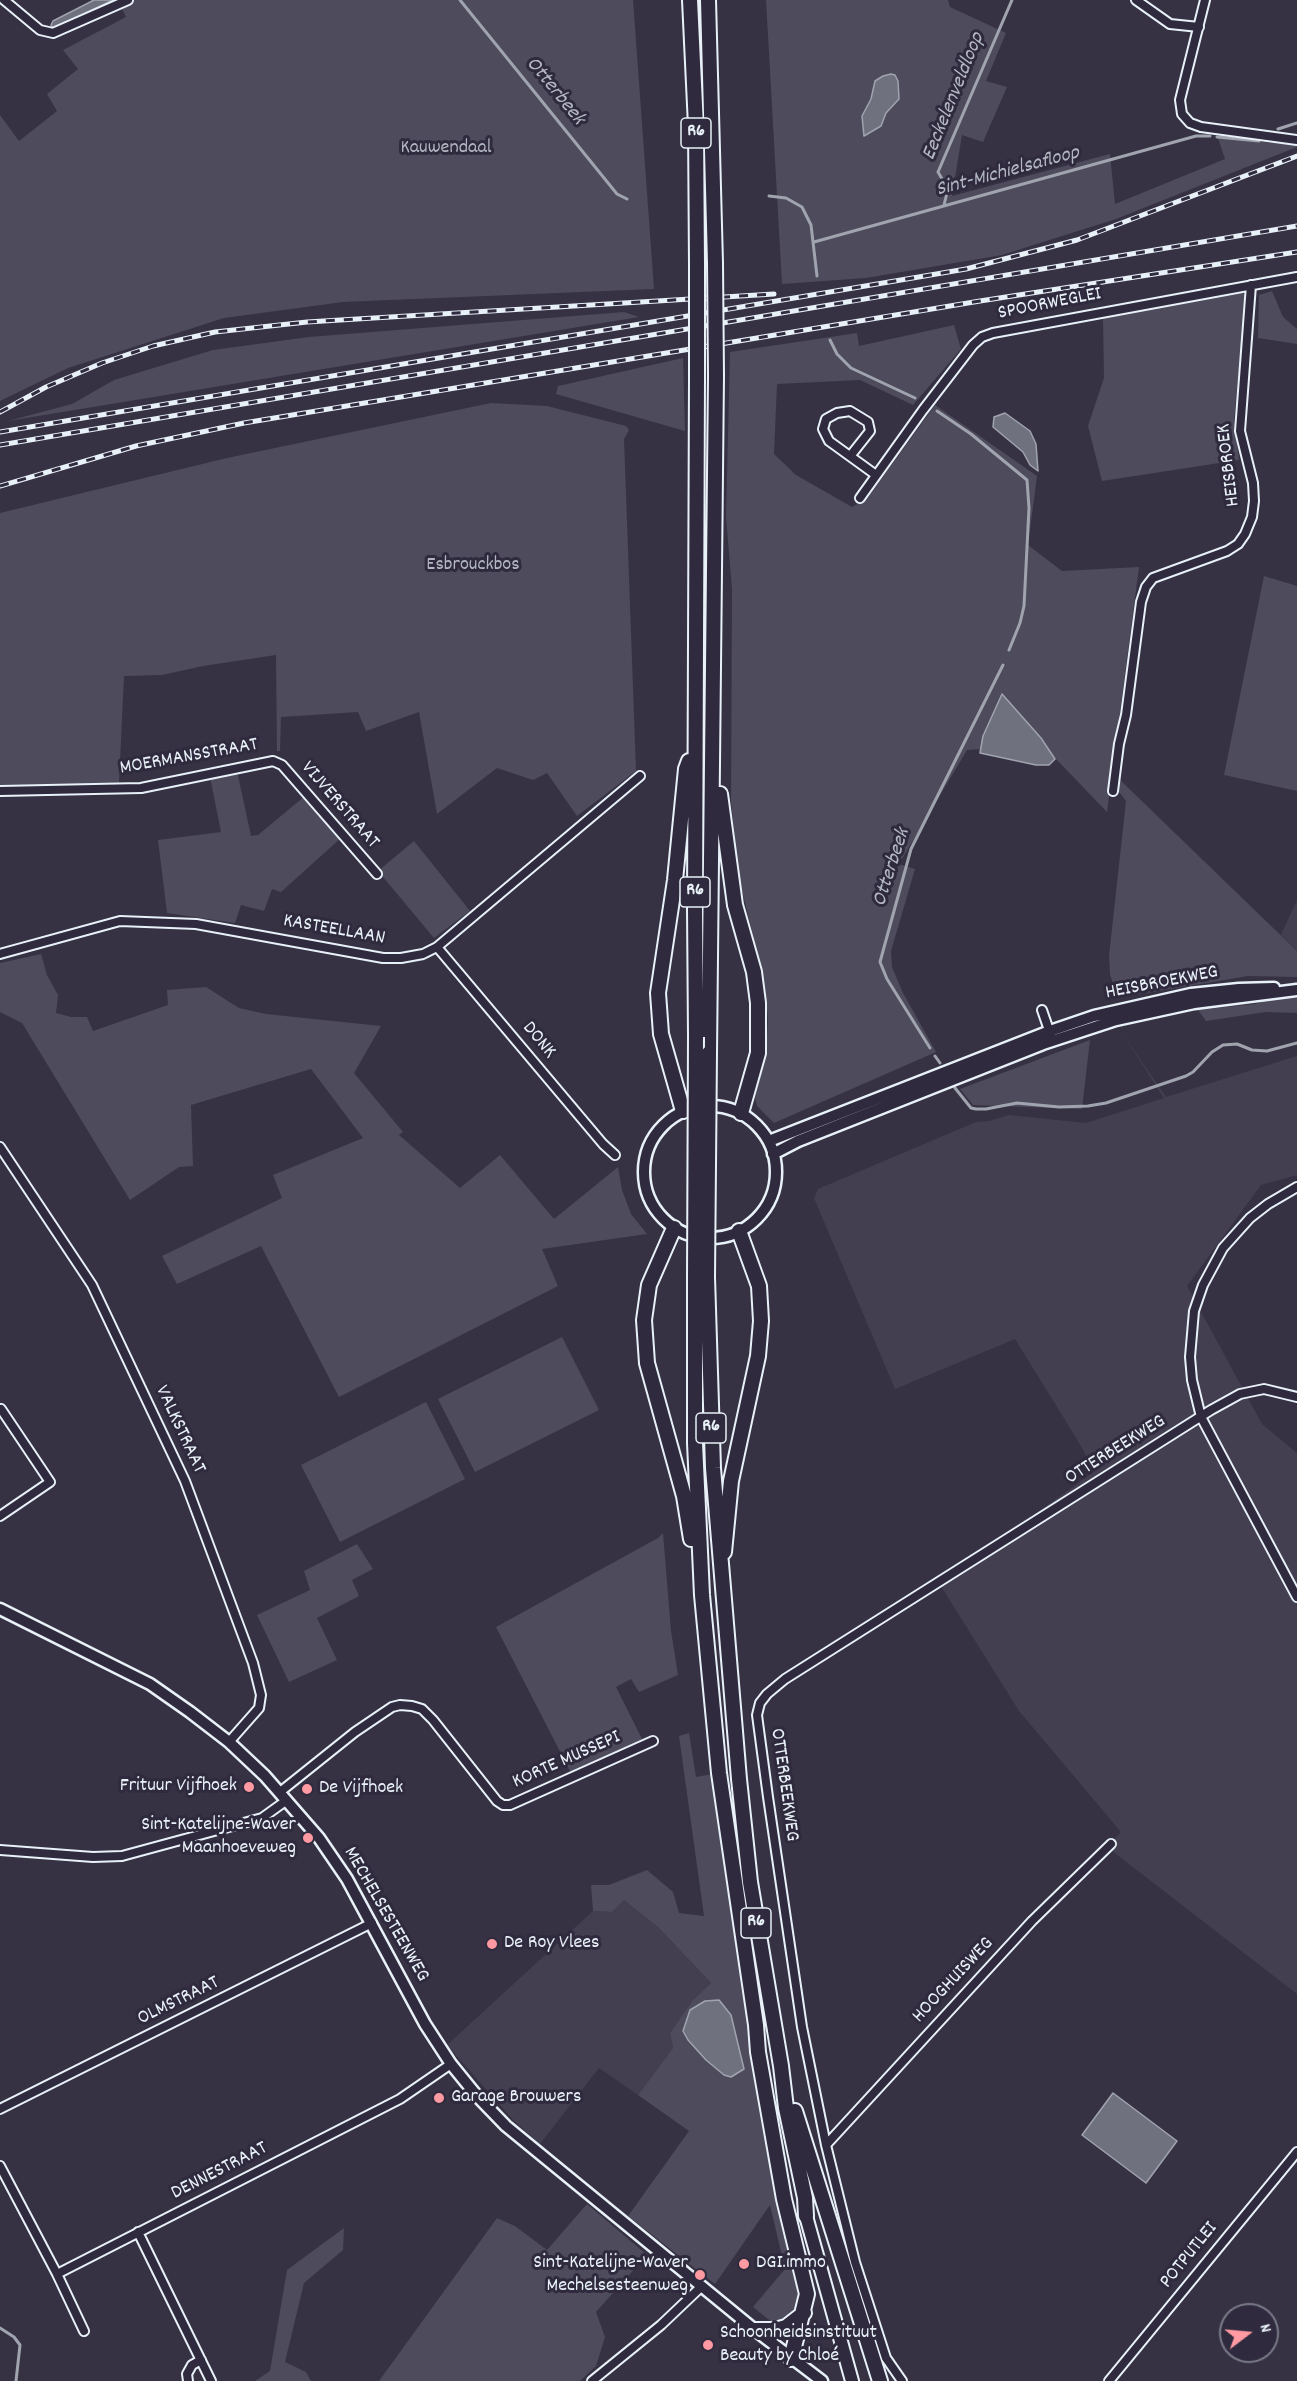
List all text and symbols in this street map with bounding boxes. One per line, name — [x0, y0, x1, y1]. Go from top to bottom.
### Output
water label: Eeckelenveldloop — [918, 30, 992, 164]
water label: Otterbeek — [519, 53, 589, 131]
road number: R6 — [681, 118, 711, 148]
park label: Kauwendaal — [400, 137, 492, 161]
water label: Sint-Michielsafloop — [933, 142, 1083, 204]
street label: SPOORWEGLEI — [996, 283, 1104, 327]
street label: HEISBROEK — [1213, 422, 1247, 508]
park label: Esbrouckbos — [426, 554, 520, 578]
street label: MOERMANSSTRAAT — [118, 734, 260, 782]
street label: VIJVERSTRAAT — [295, 757, 383, 855]
water label: Otterbeek — [869, 826, 917, 910]
road number: R6 — [680, 877, 710, 907]
street label: KASTEELLAAN — [281, 910, 387, 952]
street label: HEISBROEKWEG — [1104, 961, 1220, 1007]
street label: DONK — [516, 1018, 560, 1064]
street label: VALKSTRAAT — [148, 1382, 210, 1478]
street label: OTTERBEEKWEG — [1061, 1411, 1171, 1491]
road number: R6 — [696, 1413, 726, 1443]
street label: KORTE MUSSEPI — [509, 1727, 625, 1795]
street label: OTTERBEEKWEG — [763, 1727, 803, 1843]
place label: Frituur Vijfhoek — [120, 1775, 237, 1799]
place label: De Vijfhoek — [319, 1777, 403, 1801]
marker: Frituur Vijfhoek — [242, 1780, 256, 1794]
marker: De Vijfhoek — [300, 1782, 314, 1796]
place label: Sint-Katelijne-Waver Maanhoeveweg — [141, 1814, 296, 1861]
marker: Sint-Katelijne-Waver Maanhoeveweg — [301, 1831, 315, 1845]
street label: MECHELSESTEENWEG — [337, 1843, 433, 1987]
road number: R6 — [741, 1908, 771, 1938]
place label: De Roy Vlees — [504, 1932, 599, 1956]
street label: HOOGHUISWEG — [908, 1933, 1000, 2029]
marker: De Roy Vlees — [485, 1937, 499, 1951]
street label: OLMSTRAAT — [134, 1972, 224, 2032]
place label: Garage Brouwers — [451, 2086, 581, 2110]
marker: Garage Brouwers — [432, 2091, 446, 2105]
street label: DENNESTRAAT — [168, 2138, 272, 2206]
street label: POTPUTLEI — [1156, 2218, 1224, 2294]
place label: Sint-Katelijne-Waver Mechelsesteenweg — [533, 2252, 688, 2299]
place label: DGI.immo — [756, 2252, 826, 2276]
marker: DGI.immo — [737, 2257, 751, 2271]
marker: Sint-Katelijne-Waver Mechelsesteenweg — [693, 2268, 707, 2282]
north arrow — [1219, 2303, 1279, 2363]
text: N — [1253, 2321, 1277, 2335]
place label: Schoonheidsinstituut Beauty by Chloé — [720, 2322, 877, 2369]
marker: Schoonheidsinstituut Beauty by Chloé — [701, 2338, 715, 2352]

